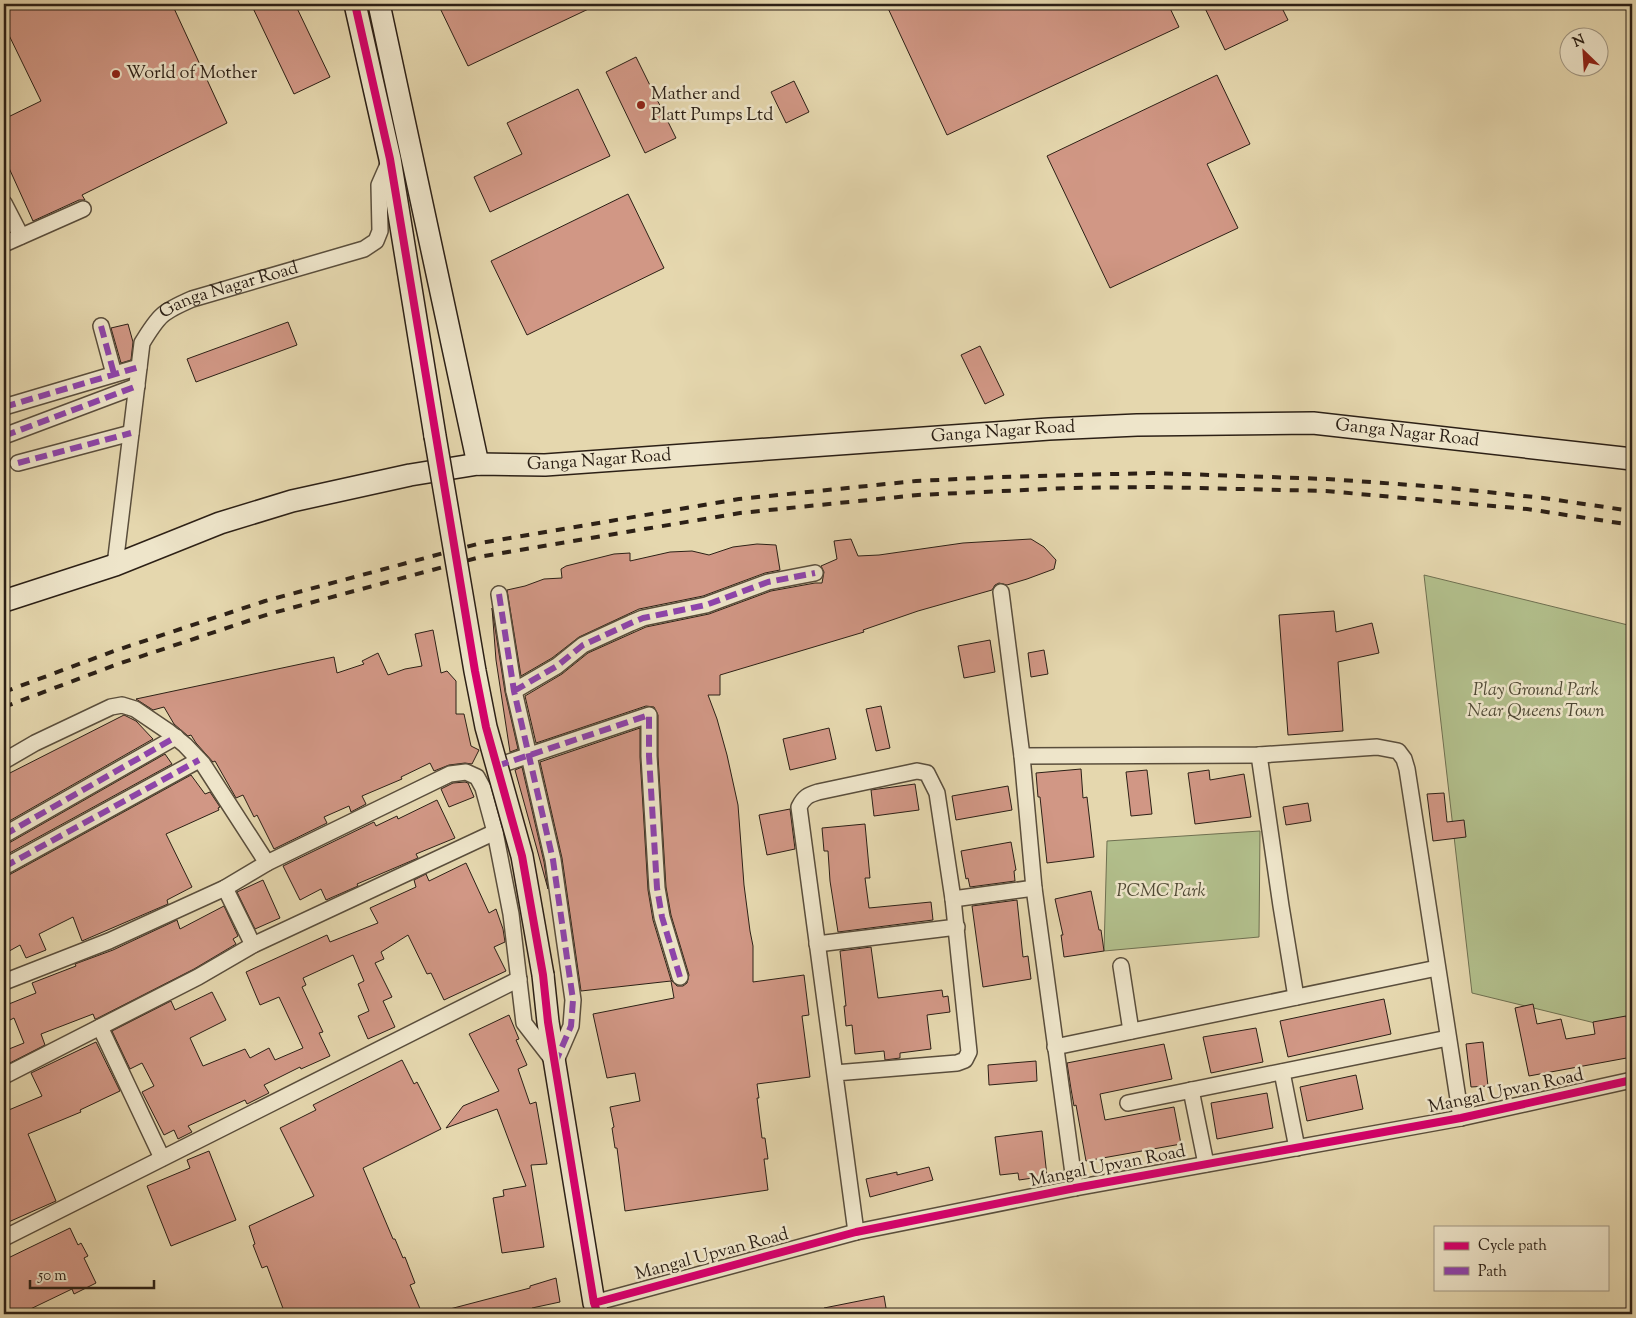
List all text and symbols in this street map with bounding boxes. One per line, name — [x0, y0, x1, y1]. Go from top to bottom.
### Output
north arrow — [1558, 28, 1608, 78]
text: N — [1570, 31, 1589, 53]
place label: World of Mother — [126, 61, 257, 87]
marker: World of Mother — [110, 68, 122, 80]
place label: Mather and Platt Pumps Ltd — [651, 82, 773, 129]
marker: Mather and Platt Pumps Ltd — [635, 99, 647, 111]
street label: Ganga Nagar Road — [154, 256, 301, 326]
street label: Ganga Nagar Road — [1334, 413, 1481, 455]
street label: Ganga Nagar Road — [930, 415, 1076, 450]
street label: Ganga Nagar Road — [527, 443, 672, 478]
park label: Play Ground Park Near Queens Town — [1467, 678, 1605, 725]
park label: PCMC Park — [1116, 879, 1206, 905]
street label: Mangal Upvan Road — [1426, 1063, 1586, 1121]
street label: Mangal Upvan Road — [1028, 1139, 1188, 1195]
street label: Mangal Upvan Road — [632, 1222, 792, 1288]
legend — [1434, 1226, 1608, 1290]
text: Cycle path — [1478, 1236, 1547, 1257]
scale bar — [30, 1258, 154, 1290]
text: Path — [1478, 1262, 1507, 1283]
text: 50 m — [37, 1266, 67, 1287]

